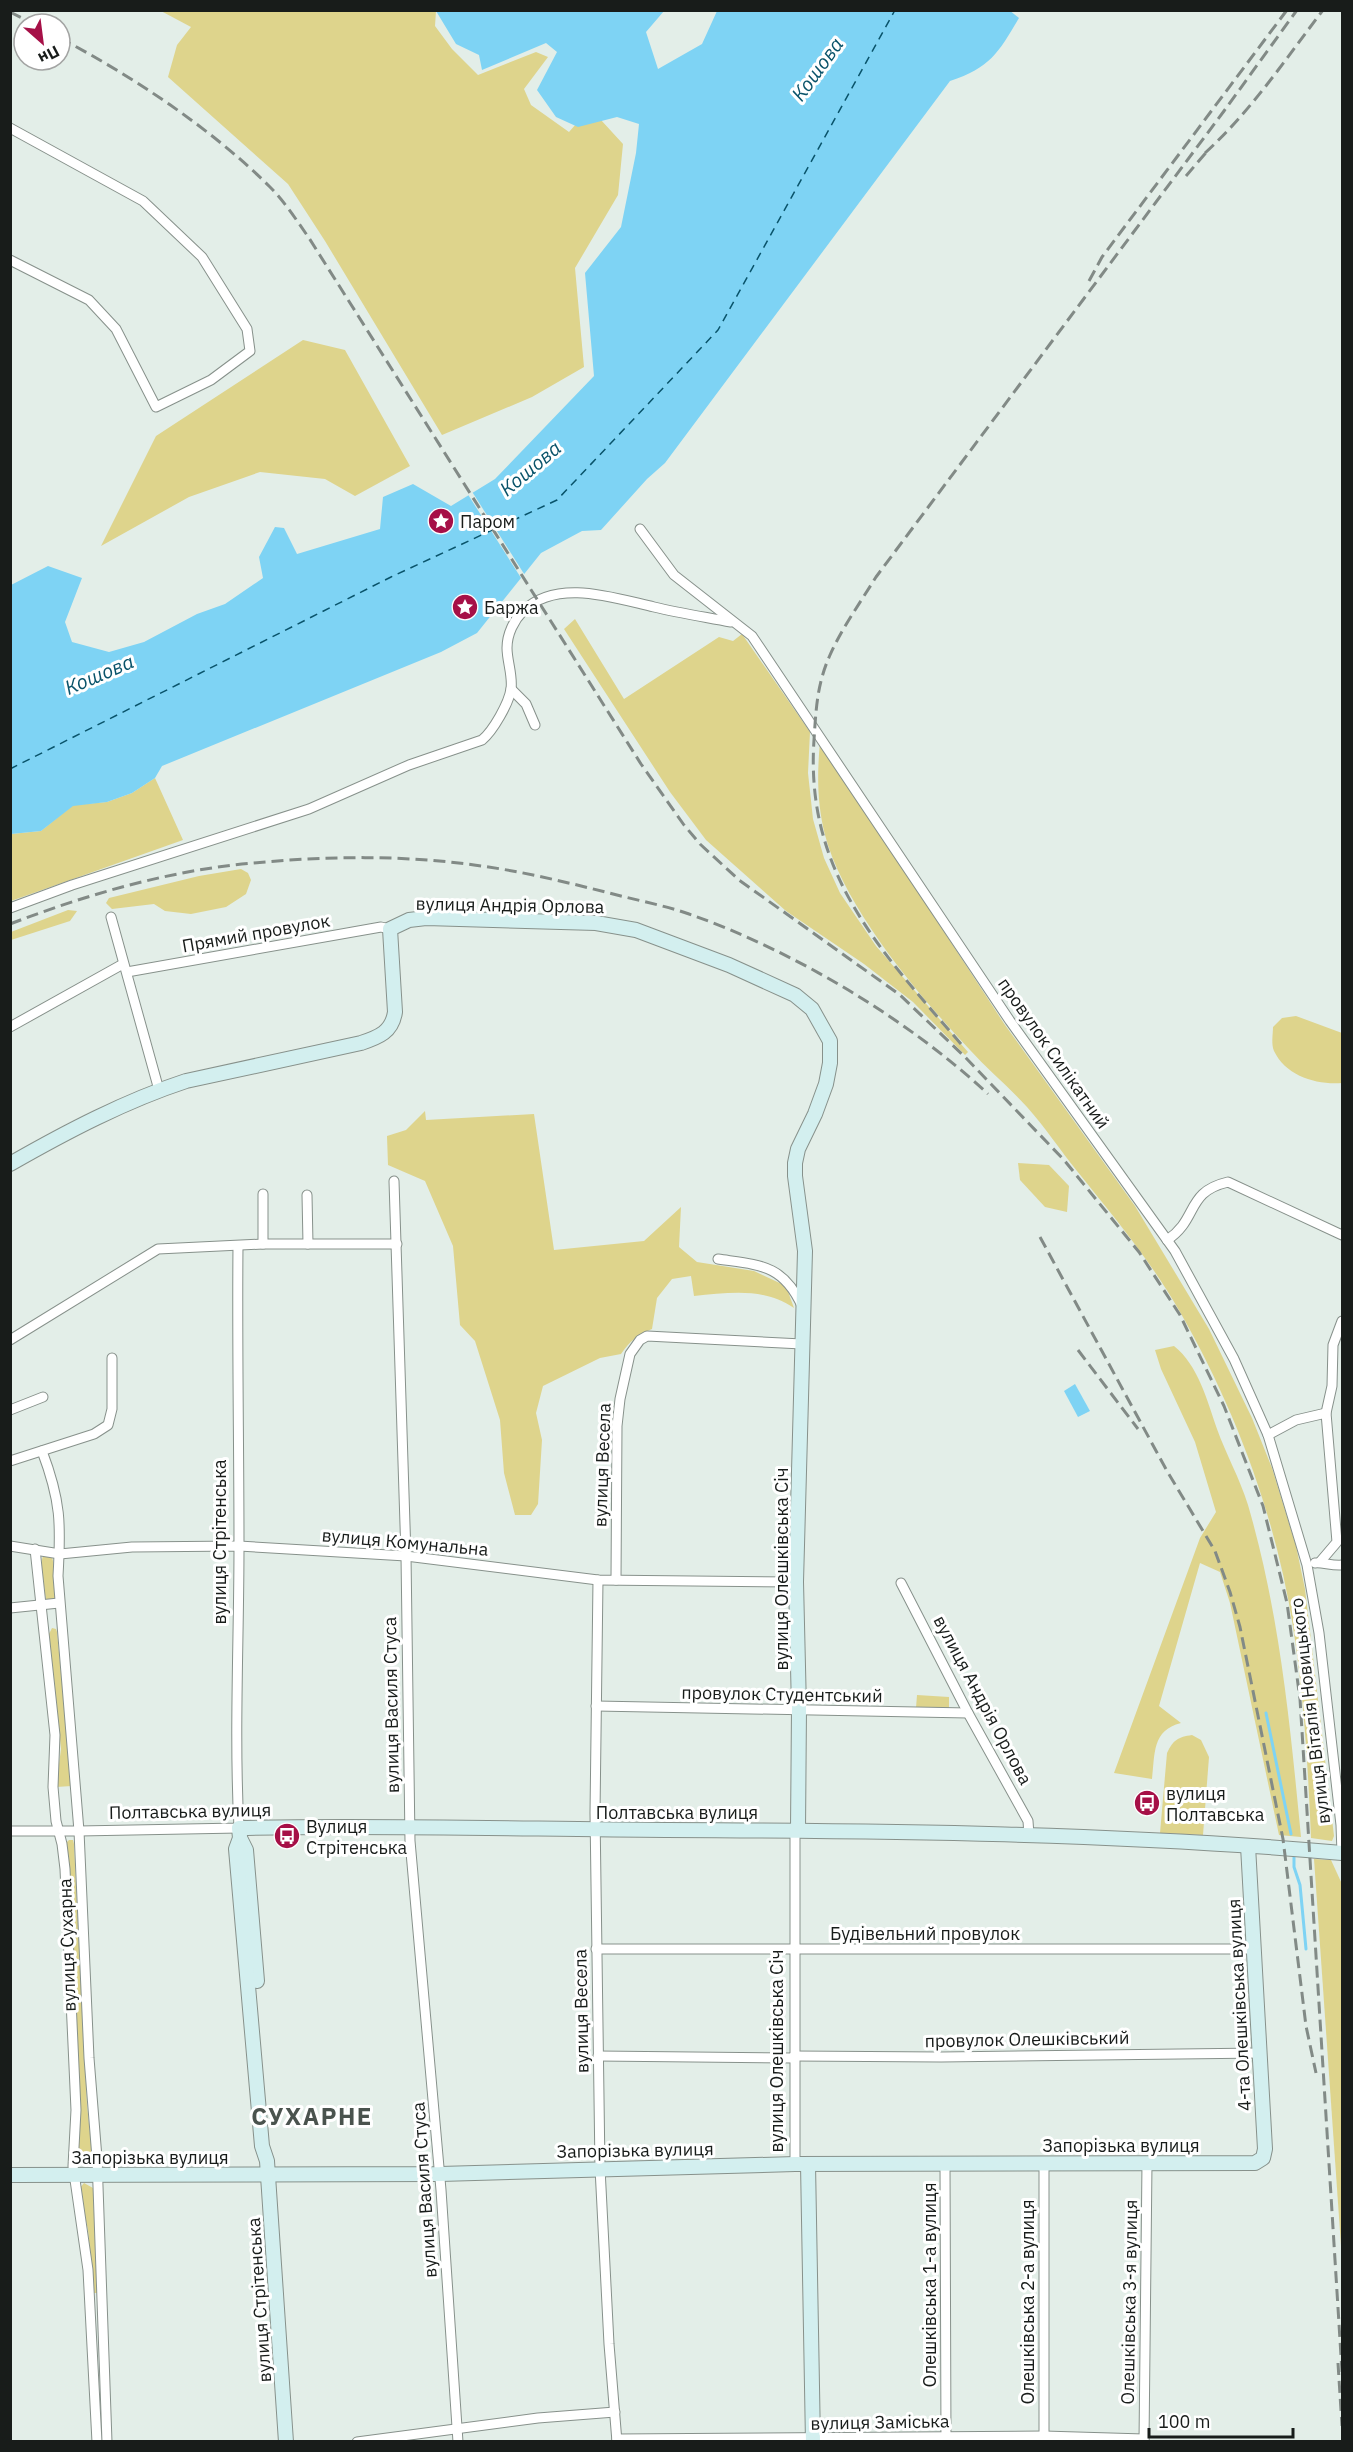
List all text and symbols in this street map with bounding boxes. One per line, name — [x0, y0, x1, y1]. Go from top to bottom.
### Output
north arrow — [12, 12, 72, 72]
water label: Кошова — [785, 32, 849, 106]
text: Пн — [35, 41, 63, 69]
water label: Кошова — [493, 434, 567, 502]
place icon: Паром — [426, 506, 456, 536]
place label: Паром — [460, 510, 515, 533]
place icon: Баржа — [450, 592, 480, 622]
place label: Баржа — [484, 596, 539, 619]
water label: Кошова — [60, 647, 138, 701]
street label: вулиця Андрія Орлова — [415, 892, 605, 918]
street label: Прямий провулок — [180, 909, 332, 957]
street label: провулок Силікатний — [993, 973, 1115, 1133]
street label: вулиця Весела — [588, 1402, 616, 1528]
street label: вулиця Стрітенська — [208, 1459, 231, 1625]
street label: вулиця Олешківська Січ — [770, 1468, 793, 1670]
street label: вулиця Комунальна — [321, 1523, 490, 1561]
street label: вулиця Віталія Новицького — [1285, 1597, 1335, 1825]
street label: вулиця Андрія Орлова — [929, 1611, 1038, 1789]
street label: вулиця Василя Стуса — [378, 1616, 404, 1793]
street label: провулок Студентський — [681, 1681, 883, 1707]
place label: вулиця Полтавська — [1166, 1782, 1265, 1826]
bus stop icon: вулиця Полтавська — [1132, 1788, 1162, 1818]
street label: Полтавська вулиця — [109, 1798, 271, 1824]
street label: Полтавська вулиця — [596, 1801, 758, 1824]
place label: Вулиця Стрітенська — [306, 1815, 407, 1859]
bus stop icon: Вулиця Стрітенська — [272, 1821, 302, 1851]
street label: вулиця Сухарна — [53, 1878, 81, 2012]
street label: 4-та Олешківська вулиця — [1222, 1898, 1256, 2112]
street label: Будівельний провулок — [830, 1922, 1020, 1945]
street label: вулиця Весела — [568, 1948, 594, 2073]
street label: вулиця Олешківська Січ — [765, 1950, 788, 2152]
street label: провулок Олешківський — [924, 2026, 1130, 2052]
district label: СУХАРНЕ — [251, 2100, 373, 2132]
street label: вулиця Василя Стуса — [406, 2101, 442, 2279]
street label: Запорізька вулиця — [1042, 2134, 1200, 2157]
street label: Запорізька вулиця — [556, 2137, 714, 2163]
street label: Запорізька вулиця — [71, 2146, 229, 2169]
street label: Олешківська 1-а вулиця — [918, 2182, 941, 2388]
street label: Олешківська 2-а вулиця — [1016, 2199, 1039, 2405]
street label: Олешківська 3-я вулиця — [1116, 2199, 1142, 2405]
street label: вулиця Стрітенська — [242, 2216, 276, 2383]
scale bar — [1149, 2401, 1293, 2439]
street label: вулиця Заміська — [810, 2409, 950, 2435]
text: 100 m — [1158, 2410, 1210, 2433]

